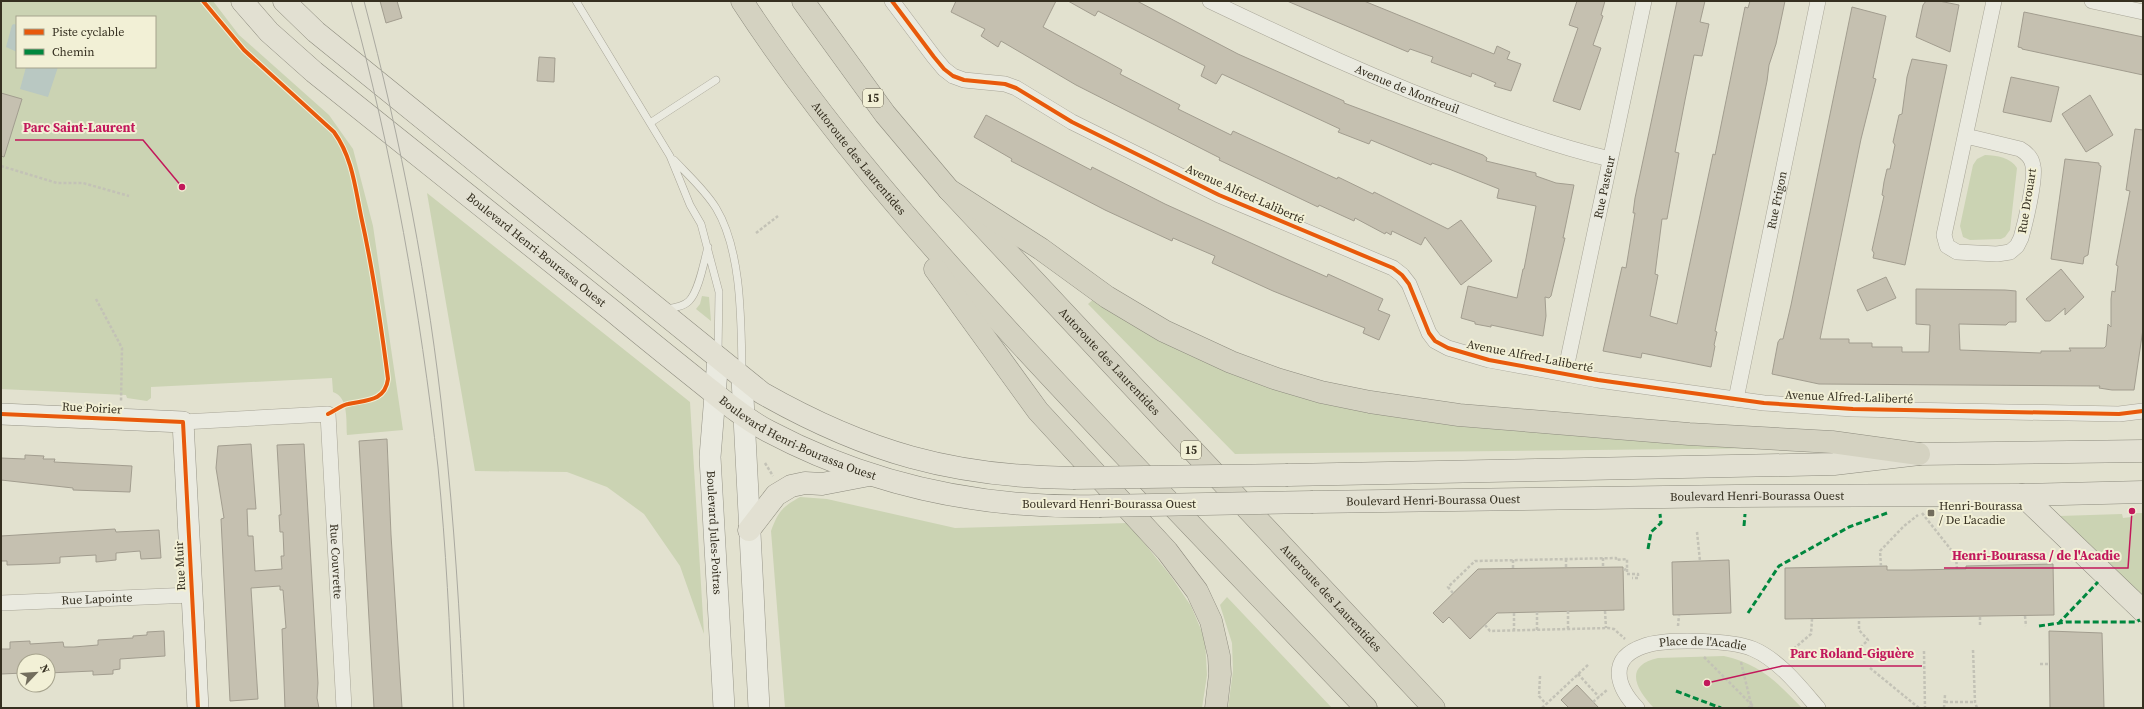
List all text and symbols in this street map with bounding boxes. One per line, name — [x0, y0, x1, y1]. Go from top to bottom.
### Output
legend — [16, 16, 156, 68]
text: Piste cyclable — [52, 24, 124, 40]
text: Chemin — [52, 44, 95, 60]
street label: Avenue de Montreuil — [1352, 61, 1462, 118]
road number: 15 — [863, 89, 883, 107]
street label: Autoroute des Laurentides — [808, 98, 910, 218]
callout: Parc Saint-Laurent — [15, 115, 143, 140]
text: Parc Saint-Laurent — [23, 119, 135, 136]
street label: Rue Pasteur — [1590, 154, 1619, 220]
street label: Avenue Alfred-Laliberté — [1183, 161, 1307, 227]
street label: Rue Drouart — [2014, 167, 2040, 235]
street label: Rue Frigon — [1763, 170, 1791, 231]
street label: Boulevard Henri-Bourassa Ouest — [463, 189, 609, 311]
street label: Autoroute des Laurentides — [1055, 304, 1164, 419]
street label: Avenue Alfred-Laliberté — [1465, 336, 1595, 376]
street label: Avenue Alfred-Laliberté — [1785, 387, 1913, 407]
street label: Boulevard Henri-Bourassa Ouest — [716, 392, 878, 484]
street label: Rue Poirier — [61, 398, 123, 418]
road number: 15 — [1181, 441, 1201, 459]
street label: Boulevard Jules-Poitras — [703, 470, 726, 595]
street label: Boulevard Henri-Bourassa Ouest — [1670, 488, 1844, 505]
street label: Boulevard Henri-Bourassa Ouest — [1346, 491, 1520, 510]
street label: Boulevard Henri-Bourassa Ouest — [1022, 496, 1196, 512]
place label: Henri-Bourassa / De L'acadie — [1939, 498, 2023, 528]
marker: Henri-Bourassa / De L'acadie — [1926, 508, 1936, 518]
street label: Rue Couvrette — [326, 523, 346, 600]
street label: Rue Muir — [171, 541, 189, 591]
street label: Autoroute des Laurentides — [1277, 541, 1385, 655]
callout: Henri-Bourassa / de l'Acadie — [1944, 543, 2128, 568]
text: Henri-Bourassa / de l'Acadie — [1952, 547, 2120, 564]
street label: Rue Lapointe — [61, 590, 133, 608]
street label: Place de l'Acadie — [1658, 633, 1748, 655]
callout: Parc Roland-Giguère — [1782, 641, 1922, 666]
text: Parc Roland-Giguère — [1790, 645, 1914, 662]
north arrow — [16, 653, 56, 693]
text: N — [36, 662, 53, 676]

